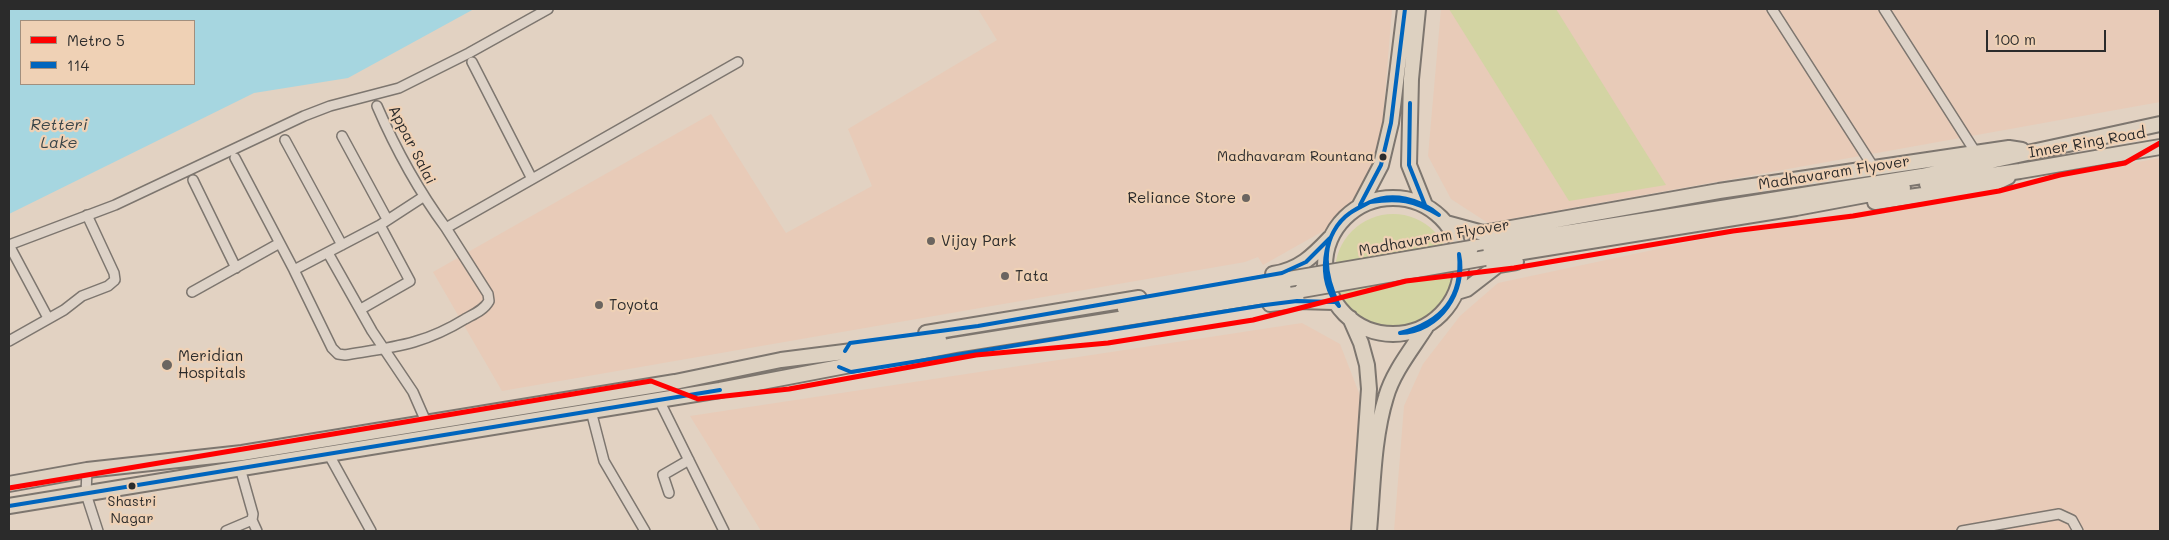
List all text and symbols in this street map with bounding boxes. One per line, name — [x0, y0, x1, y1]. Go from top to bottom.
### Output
legend — [20, 20, 195, 85]
scale bar — [1989, 20, 2109, 52]
text: 100 m — [1994, 29, 2036, 49]
text: Metro 5 — [67, 30, 125, 50]
text: 114 — [67, 55, 89, 75]
street label: Appar Salai — [384, 103, 440, 187]
water label: Retteri Lake — [30, 115, 88, 153]
street label: Inner Ring Road — [2027, 124, 2147, 162]
place label: Madhavaram Rountana — [1217, 149, 1374, 165]
marker: Madhavaram Rountana — [1378, 152, 1388, 162]
street label: Madhavaram Flyover — [1757, 152, 1911, 194]
place label: Reliance Store — [1127, 189, 1236, 207]
marker: Reliance Store — [1240, 192, 1252, 204]
street label: Madhavaram Flyover — [1357, 216, 1511, 260]
place label: Vijay Park — [941, 232, 1016, 250]
marker: Vijay Park — [925, 235, 937, 247]
place label: Tata — [1015, 267, 1049, 285]
marker: Tata — [999, 270, 1011, 282]
place label: Toyota — [609, 296, 659, 314]
marker: Toyota — [593, 299, 605, 311]
place label: Meridian Hospitals — [178, 347, 246, 382]
marker: Meridian Hospitals — [160, 358, 174, 372]
marker: Shastri Nagar — [127, 481, 137, 491]
place label: Shastri Nagar — [108, 494, 156, 526]

